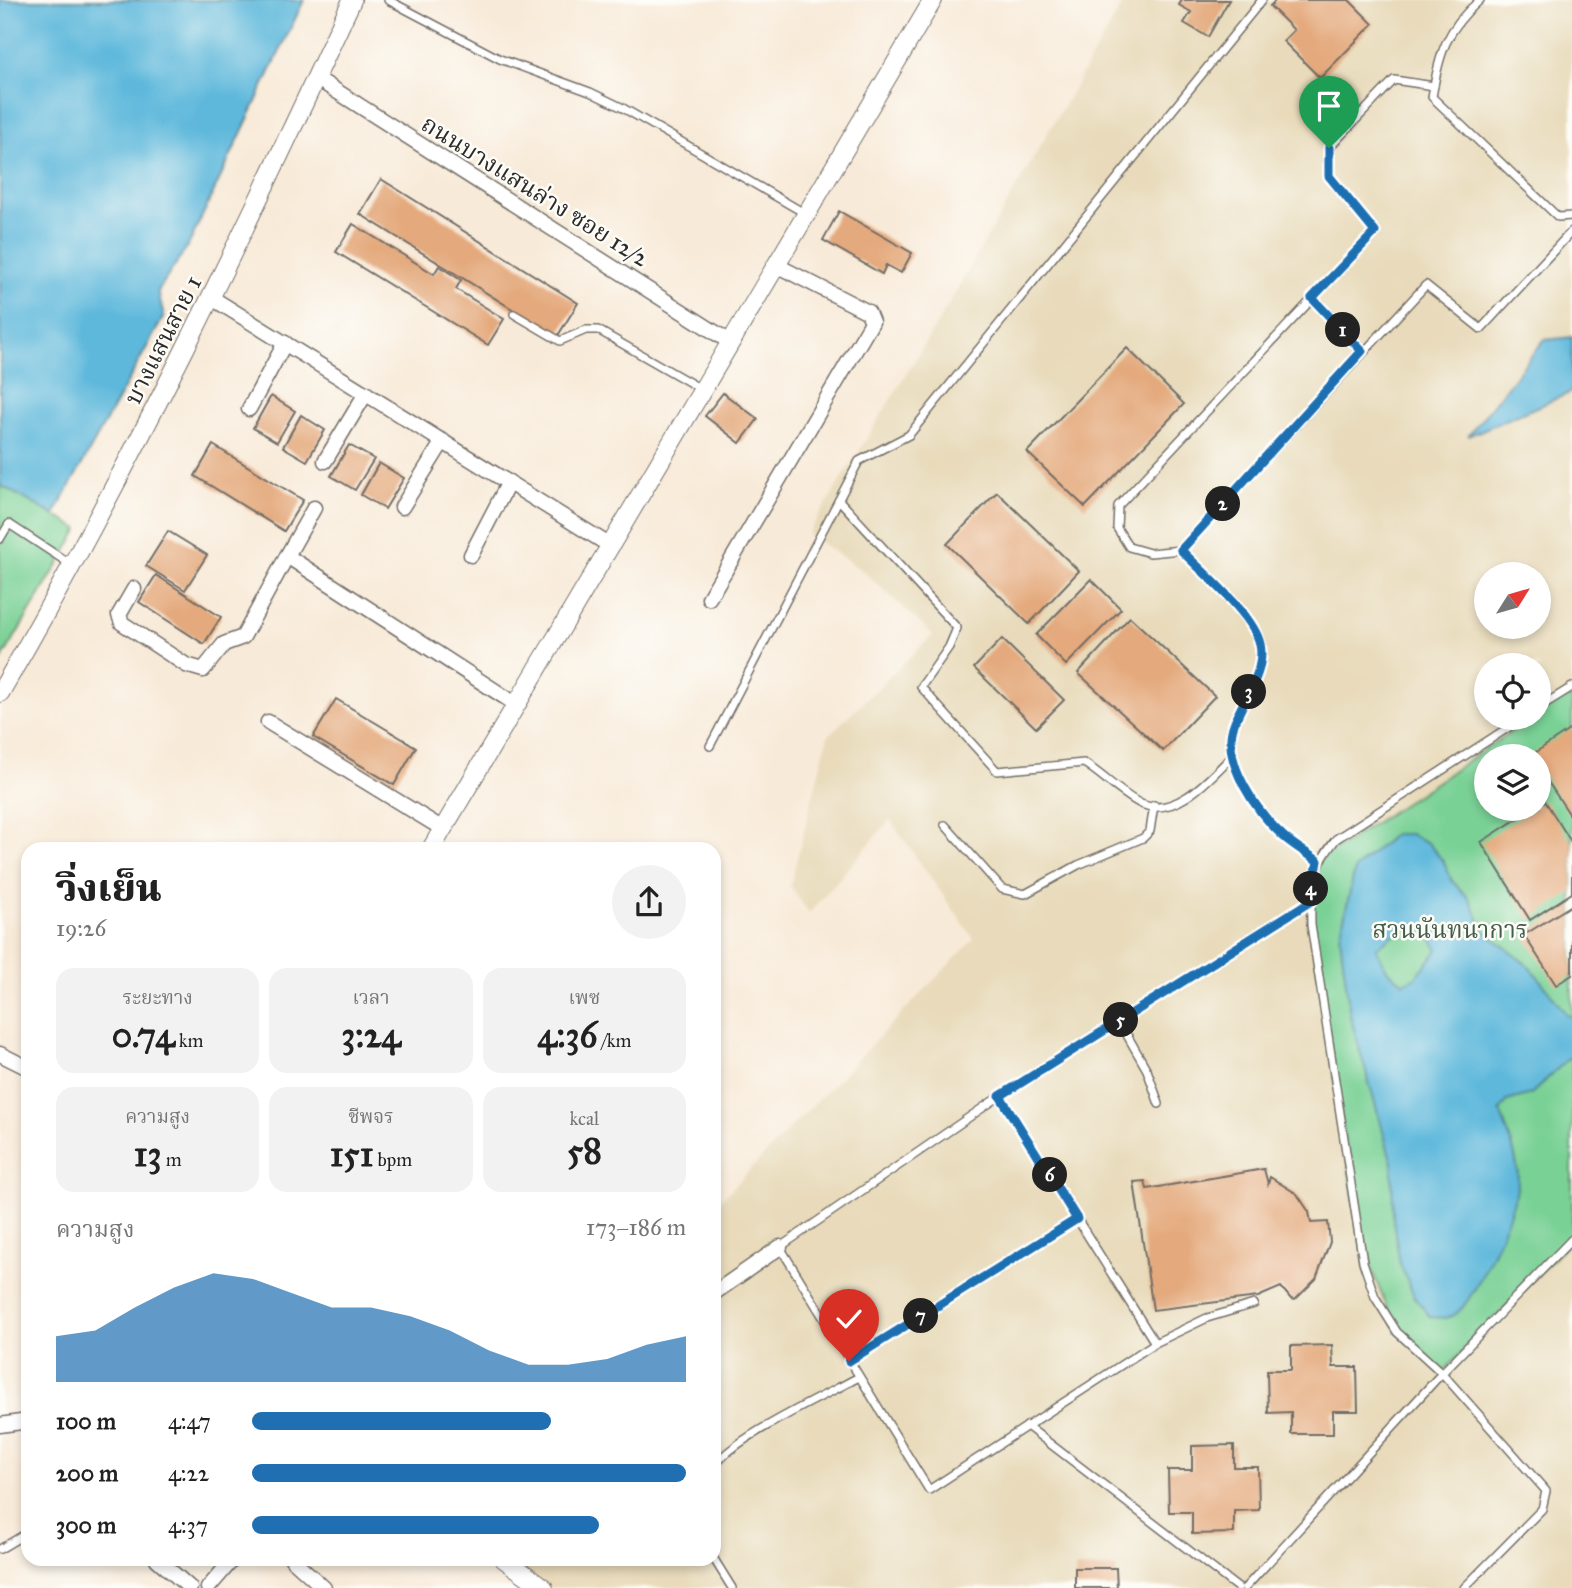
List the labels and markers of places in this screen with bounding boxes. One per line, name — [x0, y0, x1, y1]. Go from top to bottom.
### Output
pin — [1299, 76, 1359, 148]
pin: 1 — [1326, 312, 1360, 348]
pin: 2 — [1206, 486, 1240, 522]
pin: 3 — [1232, 674, 1266, 710]
pin: 4 — [1294, 872, 1328, 906]
pin: 5 — [1104, 1002, 1138, 1038]
pin: 6 — [1032, 1158, 1068, 1192]
pin — [819, 1289, 879, 1361]
pin: 7 — [904, 1298, 939, 1334]

